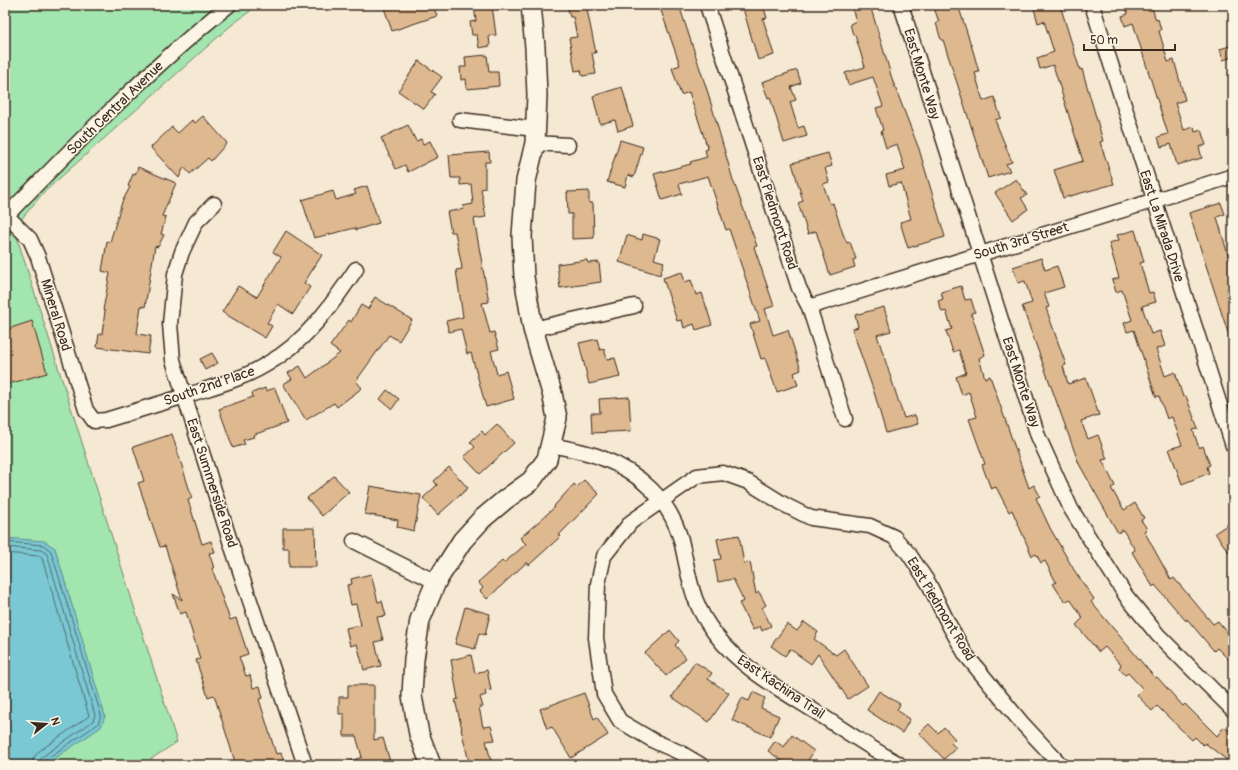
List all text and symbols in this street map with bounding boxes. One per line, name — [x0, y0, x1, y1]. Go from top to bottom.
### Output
scale bar — [1084, 26, 1175, 52]
street label: East Monte Way — [900, 27, 944, 121]
text: 50 m — [1090, 33, 1118, 48]
street label: South Central Avenue — [63, 58, 167, 158]
street label: East Piedmont Road — [749, 154, 801, 272]
street label: East La Mirada Drive — [1136, 168, 1188, 284]
street label: South 3rd Street — [971, 218, 1071, 264]
street label: Mineral Road — [37, 277, 75, 353]
street label: East Monte Way — [998, 335, 1044, 429]
street label: South 2nd Place — [161, 362, 257, 410]
street label: East Summerside Road — [183, 416, 241, 550]
street label: East Piedmont Road — [903, 554, 979, 664]
street label: East Kachina Trail — [734, 651, 828, 723]
north arrow — [26, 704, 66, 744]
text: N — [48, 716, 63, 727]

